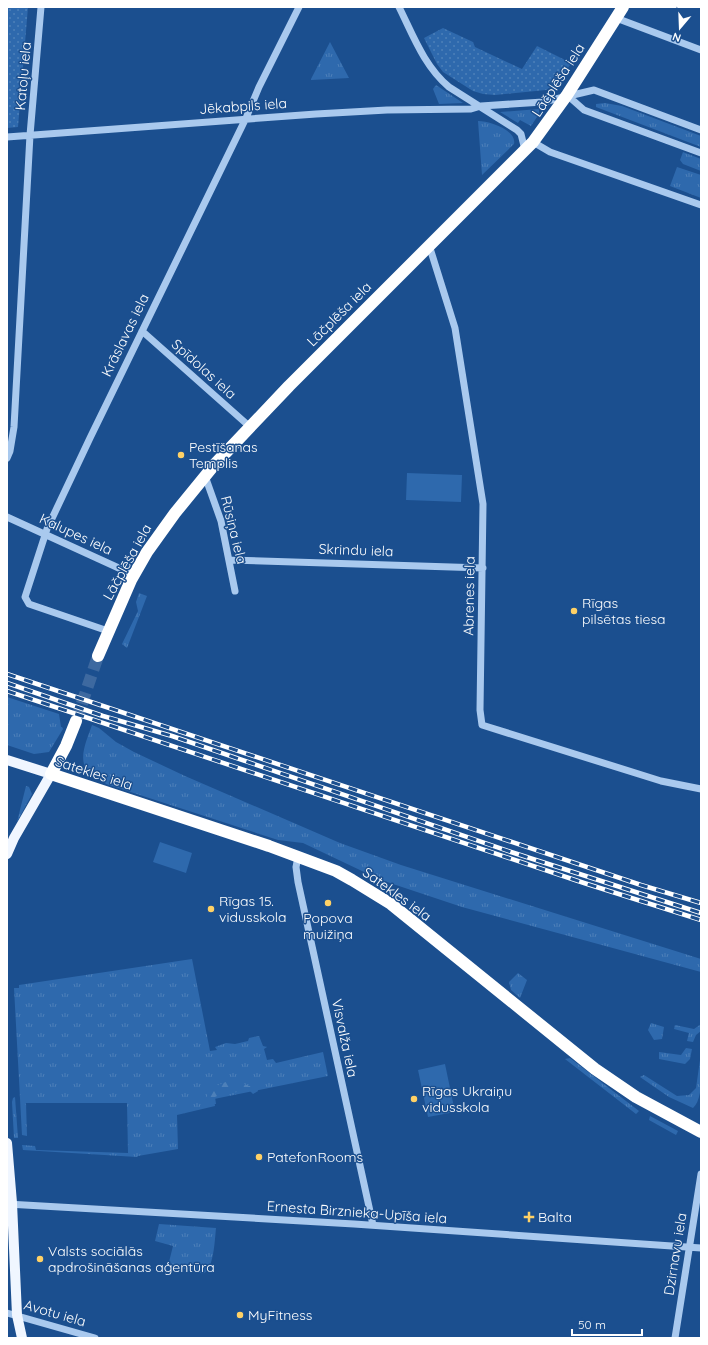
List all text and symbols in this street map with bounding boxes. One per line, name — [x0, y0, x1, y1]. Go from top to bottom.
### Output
north arrow — [660, 8, 700, 48]
text: N — [671, 30, 683, 45]
street label: Lāčplēša iela — [528, 40, 588, 120]
street label: Katoļu iela — [11, 41, 35, 111]
street label: Jēkabpils iela — [198, 94, 288, 118]
street label: Lāčplēša iela — [303, 278, 375, 350]
street label: Krāslavas iela — [97, 291, 153, 379]
street label: Spīdolas iela — [168, 335, 240, 403]
place label: Pestīšanas Templis — [189, 438, 258, 472]
marker: Pestīšanas Templis — [176, 450, 186, 460]
street label: Rūsiņa iela — [217, 494, 251, 566]
street label: Kalupes iela — [37, 509, 115, 559]
street label: Lāčplēša iela — [99, 521, 155, 603]
street label: Skrindu iela — [318, 540, 394, 560]
street label: Abrenes iela — [459, 556, 479, 636]
place label: Rīgas pilsētas tiesa — [582, 594, 666, 628]
marker: Rīgas pilsētas tiesa — [569, 606, 579, 616]
street label: Satekles iela — [53, 752, 135, 794]
street label: Satekles iela — [359, 863, 435, 925]
place label: Rīgas 15. vidusskola — [219, 892, 287, 926]
marker: Popova muižiņa — [323, 898, 333, 908]
marker: Rīgas 15. vidusskola — [206, 904, 216, 914]
place label: Popova muižiņa — [303, 909, 353, 943]
street label: Visvalža iela — [328, 997, 362, 1079]
place label: Rīgas Ukraiņu vidusskola — [422, 1082, 512, 1116]
marker: Rīgas Ukraiņu vidusskola — [409, 1094, 419, 1104]
place label: PatefonRooms — [267, 1148, 363, 1166]
marker: PatefonRooms — [254, 1152, 264, 1162]
street label: Ernesta Birznieka-Upīša iela — [266, 1197, 448, 1227]
place label: Balta — [538, 1208, 572, 1226]
marker: Balta — [523, 1211, 535, 1223]
street label: Dzirnavu iela — [660, 1211, 690, 1297]
place label: Valsts sociālās apdrošināšanas aģentūra — [48, 1242, 215, 1276]
marker: Valsts sociālās apdrošināšanas aģentūra — [35, 1254, 45, 1264]
street label: Avotu iela — [22, 1296, 88, 1330]
place label: MyFitness — [248, 1306, 312, 1324]
marker: MyFitness — [235, 1310, 245, 1320]
scale bar — [572, 1311, 642, 1337]
text: 50 m — [578, 1317, 606, 1332]

